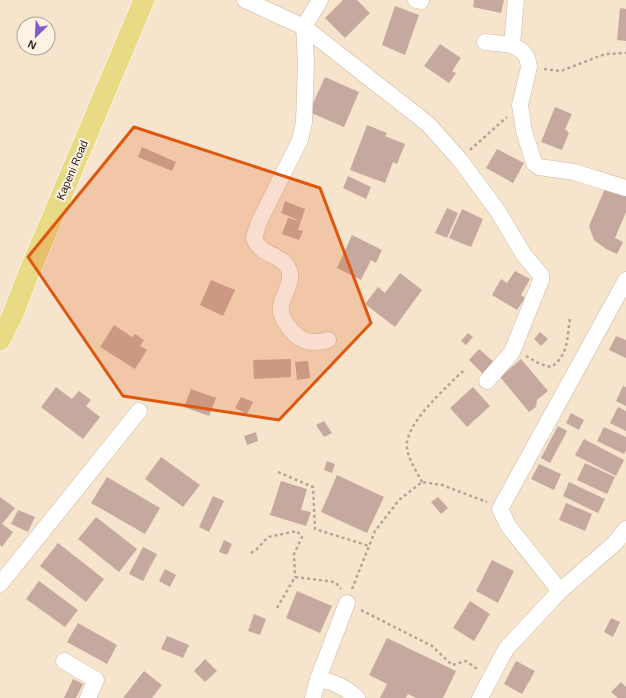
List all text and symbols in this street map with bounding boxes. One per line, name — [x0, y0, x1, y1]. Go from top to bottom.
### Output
north arrow — [16, 16, 56, 56]
text: N — [26, 38, 38, 52]
street label: Kapeni Road — [54, 138, 90, 202]

